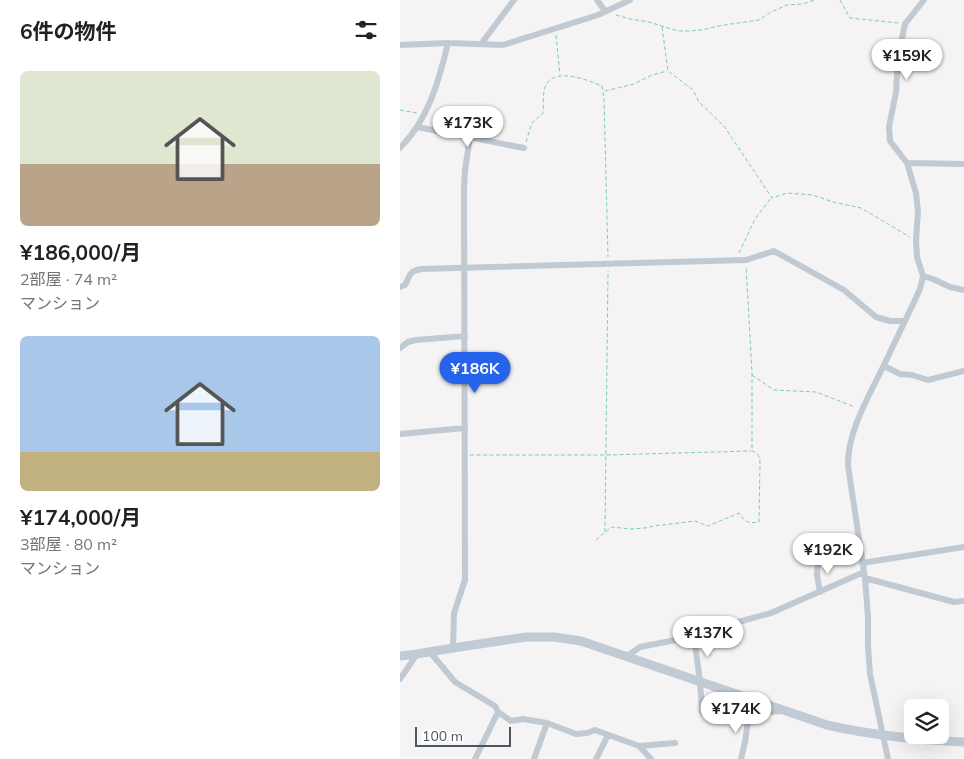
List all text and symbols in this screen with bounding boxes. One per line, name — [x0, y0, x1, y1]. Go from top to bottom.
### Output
icon: filters — [352, 16, 380, 44]
text: 6件の物件 — [20, 18, 117, 44]
pin: ¥159K — [872, 38, 942, 81]
text: ¥159K — [882, 45, 932, 65]
icon: home — [155, 104, 245, 194]
pin: ¥173K — [433, 106, 503, 148]
text: ¥173K — [443, 112, 493, 132]
text: ¥186,000/月 — [20, 239, 141, 265]
text: 2部屋 · 74 m² — [20, 269, 117, 289]
text: マンション — [20, 293, 100, 313]
pin: ¥186K — [440, 352, 510, 394]
text: ¥186K — [450, 358, 500, 378]
icon: home — [155, 369, 245, 459]
text: ¥174,000/月 — [20, 504, 141, 530]
pin: ¥192K — [793, 532, 863, 575]
text: 3部屋 · 80 m² — [20, 534, 117, 554]
text: ¥192K — [803, 539, 853, 559]
text: マンション — [20, 558, 100, 578]
pin: ¥137K — [673, 616, 743, 658]
text: ¥137K — [683, 622, 733, 642]
pin: ¥174K — [701, 692, 771, 734]
text: ¥174K — [711, 698, 761, 718]
map controls — [904, 699, 949, 744]
button: layers — [904, 699, 949, 744]
scale bar — [415, 724, 511, 747]
text: 100 m — [422, 727, 463, 745]

